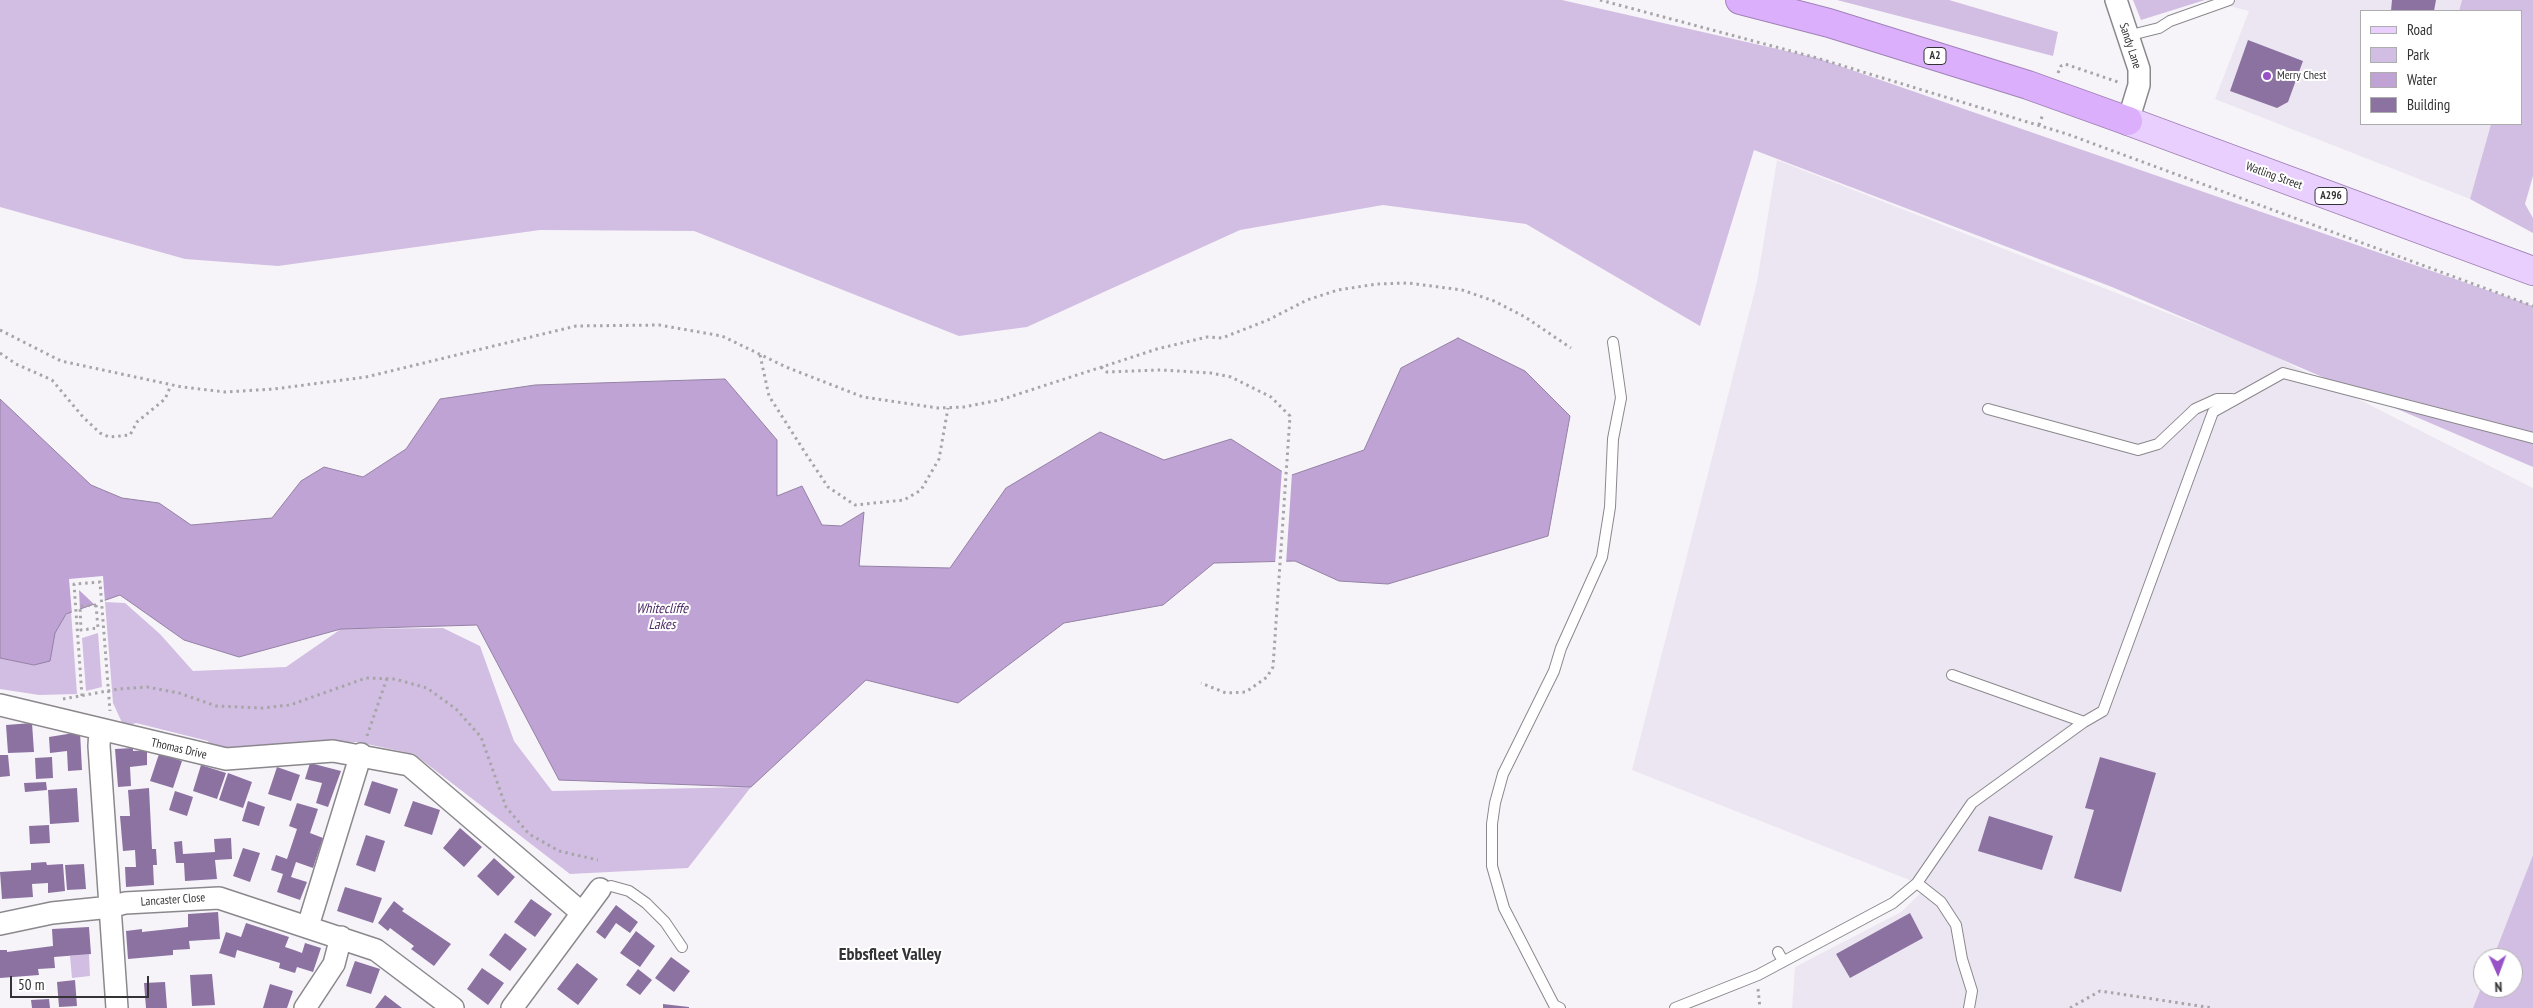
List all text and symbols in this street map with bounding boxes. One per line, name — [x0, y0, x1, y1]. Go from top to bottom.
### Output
legend — [2360, 10, 2523, 125]
text: Road — [2407, 20, 2433, 39]
street label: Sandy Lane — [2116, 21, 2144, 71]
text: Park — [2407, 45, 2429, 64]
road number: A2 — [1924, 48, 1946, 64]
place label: Merry Chest — [2277, 69, 2326, 83]
marker: Merry Chest — [2261, 70, 2273, 82]
text: Water — [2407, 70, 2437, 89]
text: Building — [2407, 95, 2450, 114]
street label: Watling Street — [2244, 159, 2304, 193]
road number: A296 — [2315, 188, 2347, 205]
water label: Whitecliffe Lakes — [636, 601, 688, 634]
street label: Thomas Drive — [150, 736, 208, 762]
street label: Lancaster Close — [140, 891, 206, 909]
district label: Ebbsfleet Valley — [839, 944, 941, 966]
north arrow — [2473, 948, 2523, 998]
scale bar — [12, 966, 151, 998]
text: 50 m — [18, 975, 44, 994]
text: N — [2494, 978, 2503, 996]

